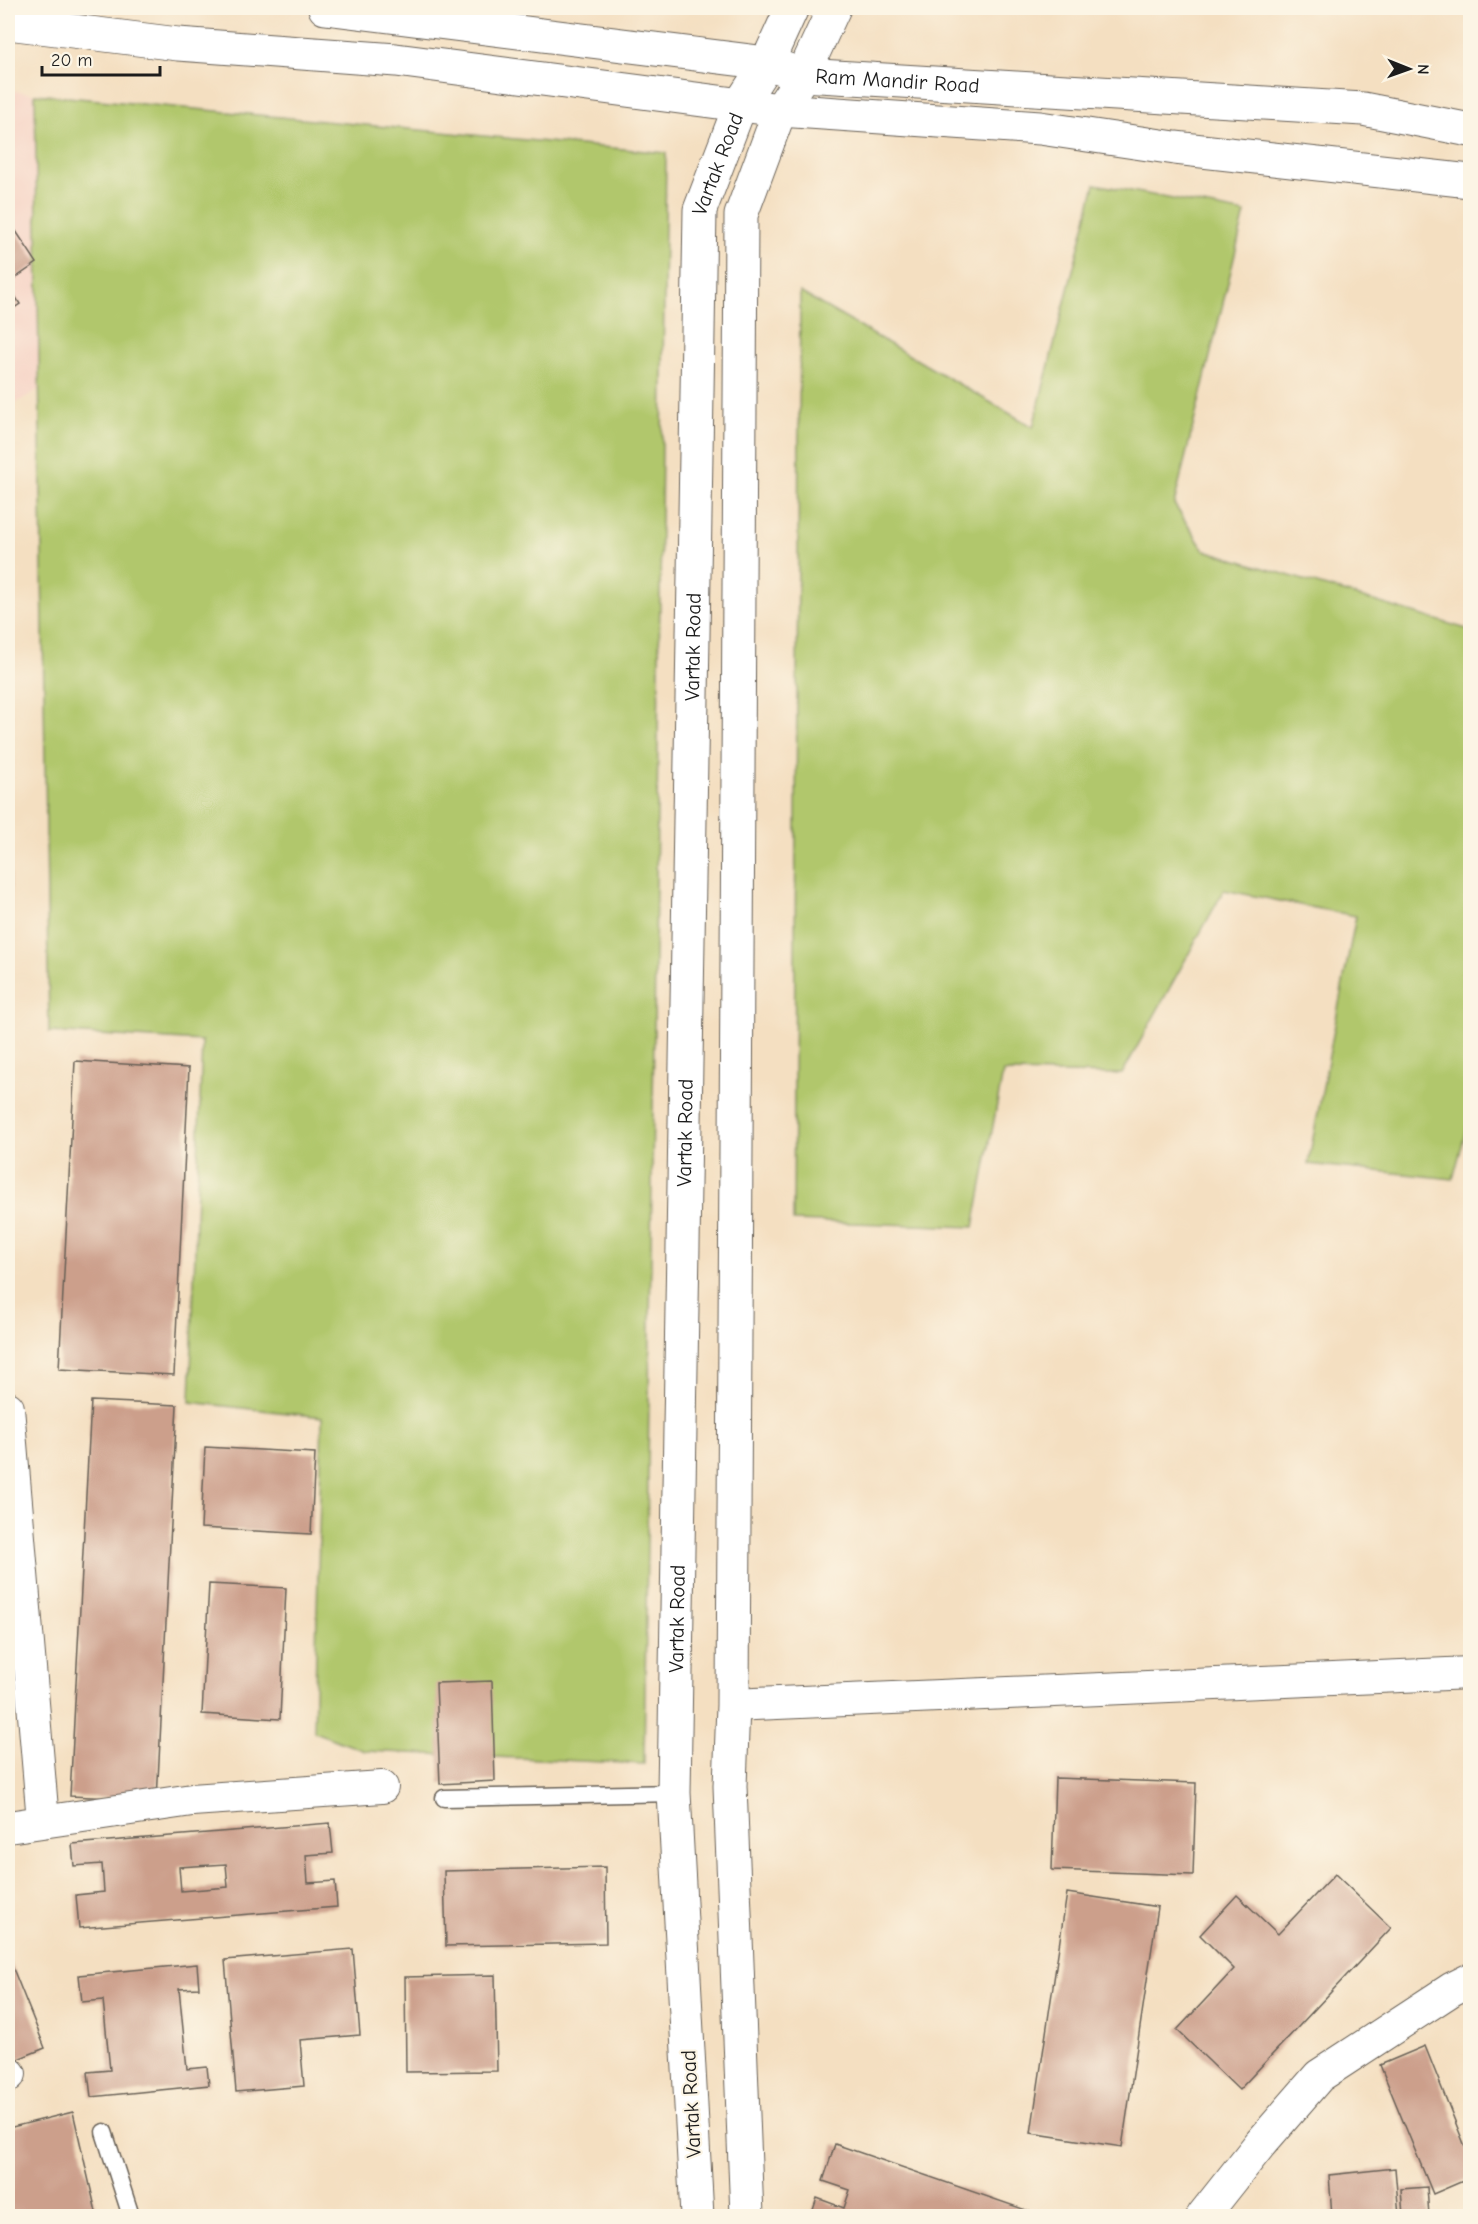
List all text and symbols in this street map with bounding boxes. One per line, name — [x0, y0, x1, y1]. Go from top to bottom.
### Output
scale bar — [42, 39, 160, 77]
north arrow — [1379, 39, 1439, 99]
text: 20 m — [51, 50, 92, 71]
street label: Ram Mandir Road — [815, 64, 980, 98]
text: N — [1414, 64, 1432, 75]
street label: Vartak Road — [687, 109, 748, 219]
street label: Vartak Road — [680, 593, 706, 701]
street label: Vartak Road — [672, 1079, 698, 1187]
street label: Vartak Road — [664, 1564, 690, 1673]
street label: Vartak Road — [676, 2049, 706, 2159]

